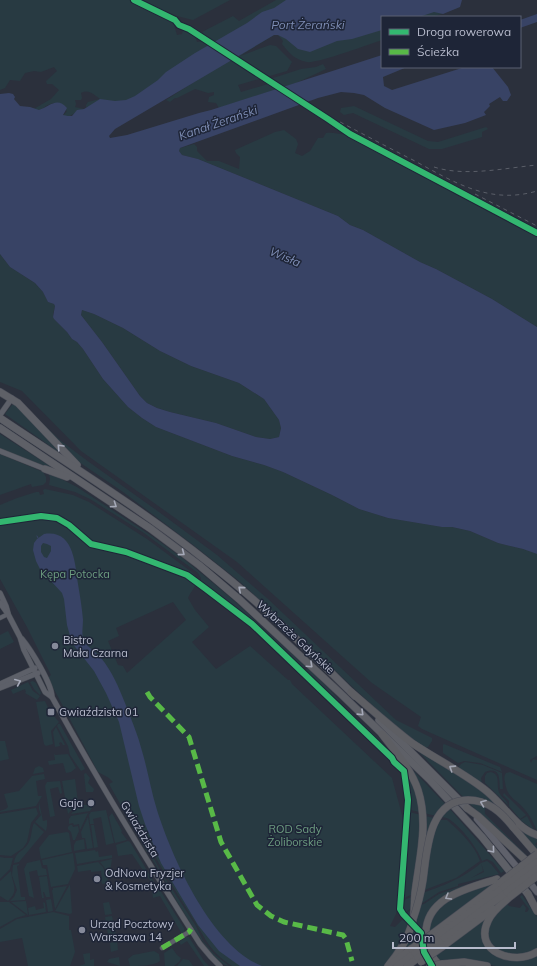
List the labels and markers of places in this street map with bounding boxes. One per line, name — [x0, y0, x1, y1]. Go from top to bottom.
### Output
place label: Bistro Mała Czarna — [63, 633, 128, 660]
marker: Bistro Mała Czarna — [50, 641, 60, 651]
place label: Gwiaździsta 01 — [59, 705, 138, 719]
marker: Gwiaździsta 01 — [46, 707, 56, 717]
place label: Gaja — [59, 796, 83, 810]
marker: Gaja — [86, 798, 96, 808]
place label: OdNova Fryzjer & Kosmetyka — [105, 866, 184, 893]
marker: OdNova Fryzjer & Kosmetyka — [92, 874, 102, 884]
place label: Urząd Pocztowy Warszawa 14 — [90, 917, 174, 944]
marker: Urząd Pocztowy Warszawa 14 — [77, 925, 87, 935]

